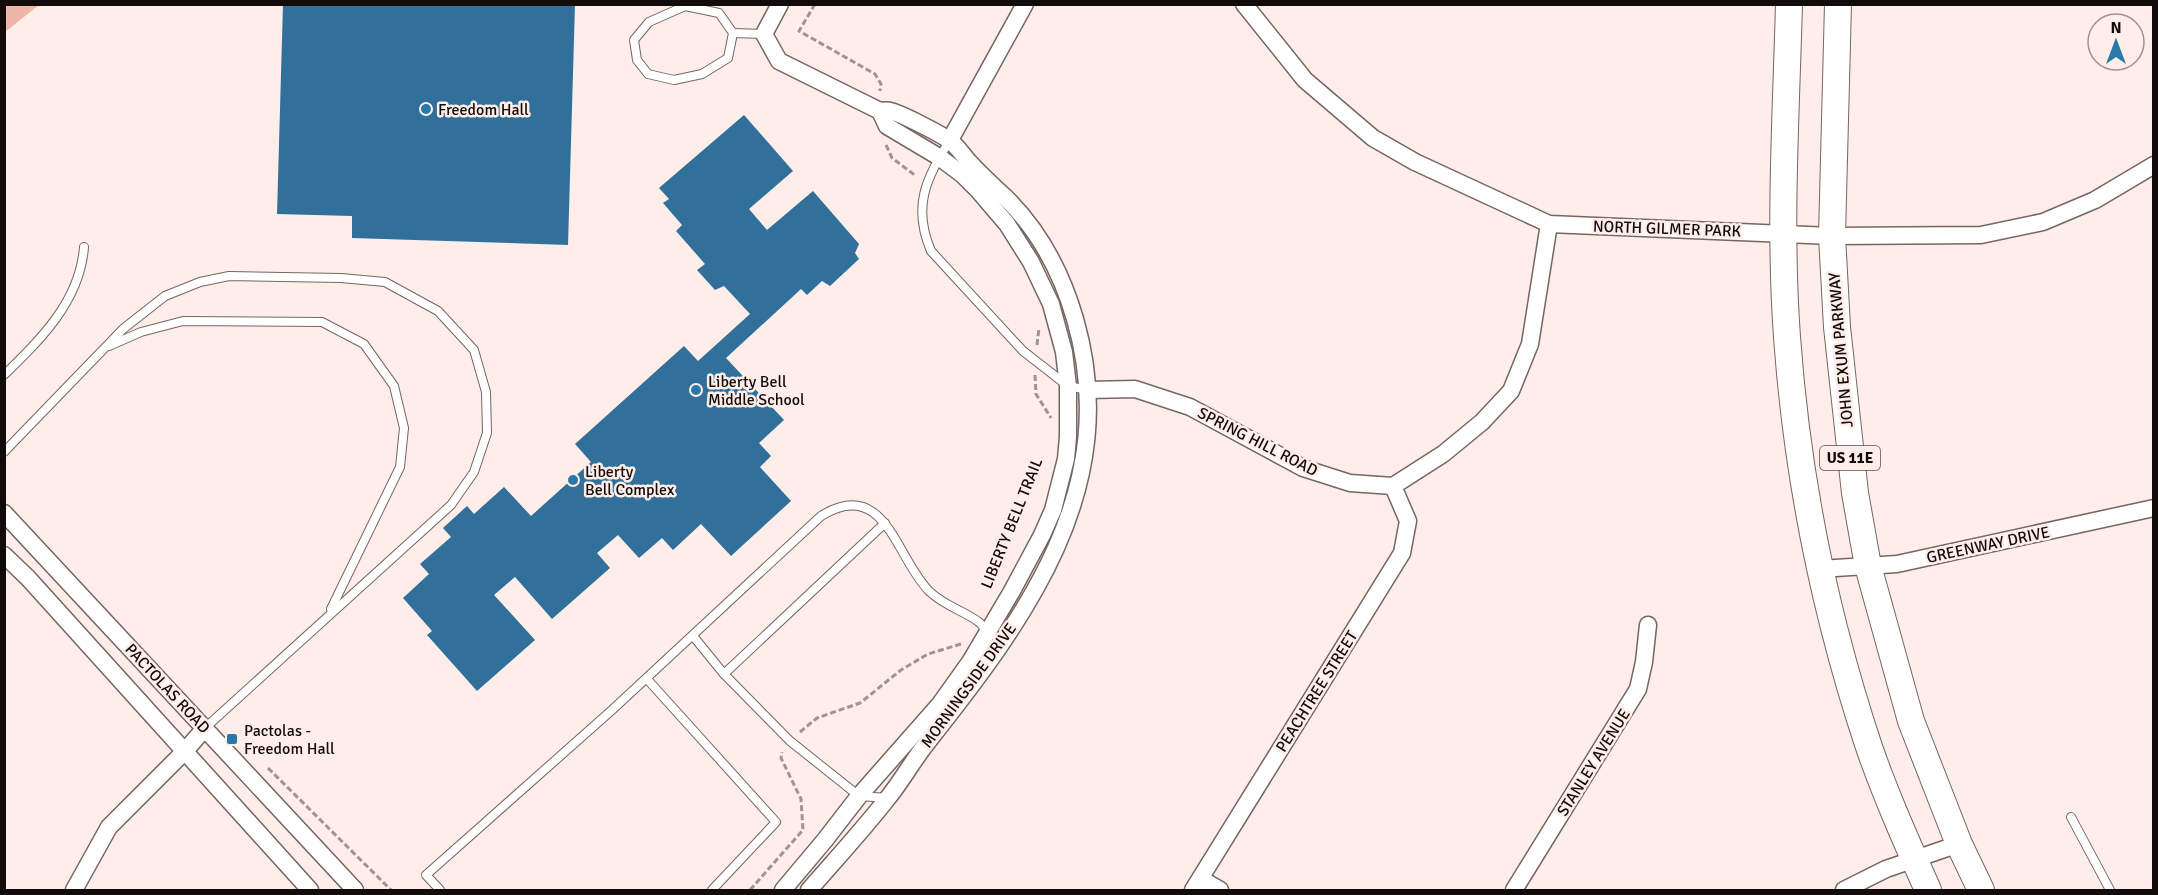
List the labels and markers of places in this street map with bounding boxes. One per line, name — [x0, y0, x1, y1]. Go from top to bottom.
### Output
place label: Freedom Hall — [438, 100, 529, 120]
marker: Freedom Hall — [419, 102, 433, 116]
place label: Liberty Bell Middle School — [708, 372, 805, 410]
marker: Liberty Bell Middle School — [689, 383, 703, 397]
place label: Liberty Bell Complex — [585, 462, 675, 500]
marker: Liberty Bell Complex — [566, 473, 580, 487]
place label: Pactolas - Freedom Hall — [244, 721, 335, 759]
marker: Pactolas - Freedom Hall — [225, 732, 239, 746]

